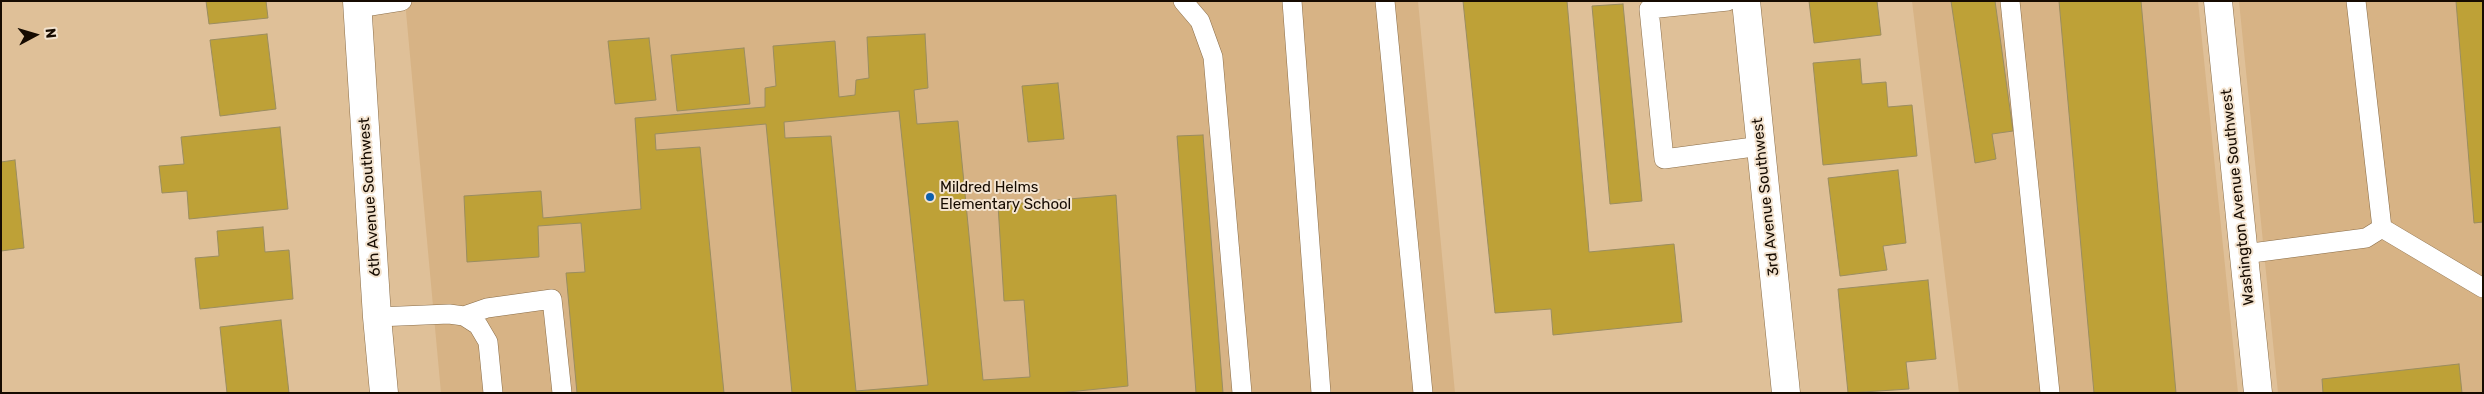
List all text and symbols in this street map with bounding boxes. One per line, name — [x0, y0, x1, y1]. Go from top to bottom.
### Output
north arrow — [10, 10, 60, 60]
text: N — [41, 27, 59, 39]
street label: Washington Avenue Southwest — [2218, 88, 2258, 306]
street label: 6th Avenue Southwest — [355, 117, 385, 277]
street label: 3rd Avenue Southwest — [1749, 117, 1783, 277]
place label: Mildred Helms Elementary School — [940, 179, 1071, 214]
marker: Mildred Helms Elementary School — [924, 191, 936, 203]

